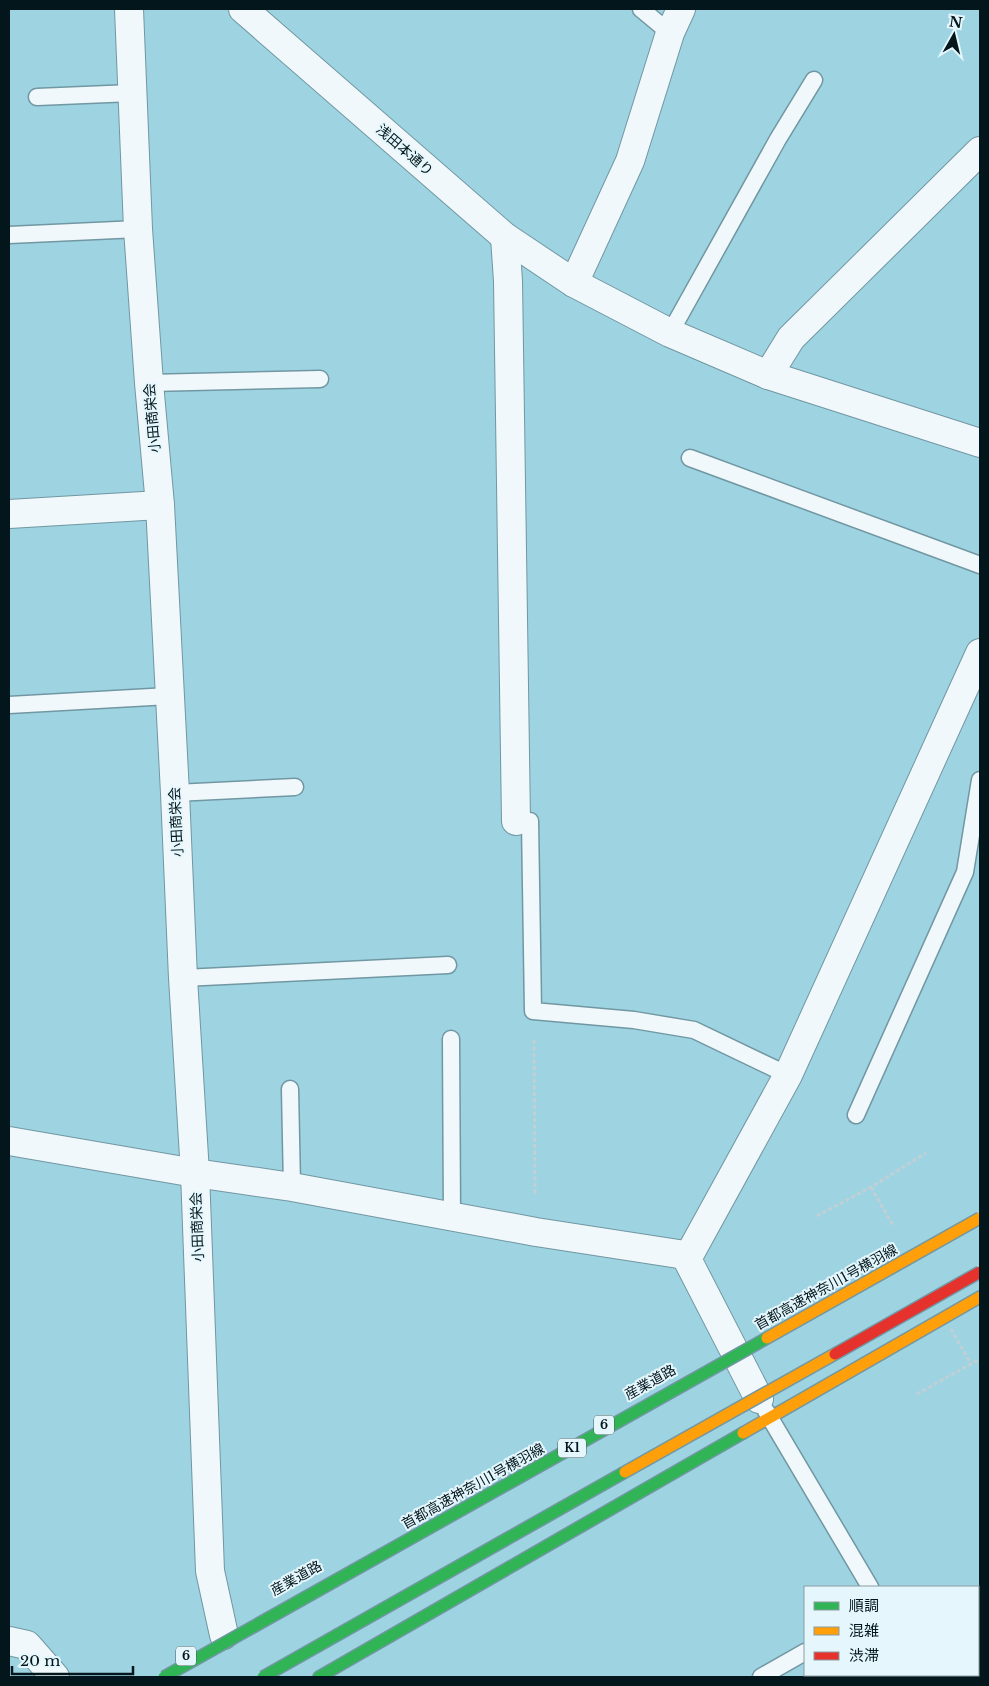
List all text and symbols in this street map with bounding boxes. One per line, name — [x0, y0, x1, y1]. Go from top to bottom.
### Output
north arrow — [929, 10, 979, 60]
text: N — [948, 12, 964, 32]
street label: 浅田本通り — [373, 120, 437, 180]
street label: 小田商栄会 — [140, 382, 164, 454]
street label: 小田商栄会 — [165, 787, 187, 857]
street label: 小田商栄会 — [187, 1192, 207, 1262]
street label: 首都高速神奈川1号横羽線 — [752, 1240, 900, 1334]
street label: 産業道路 — [621, 1361, 679, 1403]
road number: 6 — [594, 1416, 614, 1434]
street label: 首都高速神奈川1号横羽線 — [399, 1439, 547, 1533]
road number: K1 — [558, 1439, 586, 1458]
street label: 産業道路 — [267, 1557, 325, 1599]
legend — [804, 1586, 979, 1676]
text: 順調 — [849, 1596, 879, 1615]
text: 混雑 — [849, 1621, 879, 1640]
scale bar — [12, 1644, 134, 1676]
road number: 6 — [176, 1646, 196, 1665]
text: 渋滞 — [849, 1646, 879, 1665]
text: 20 m — [20, 1651, 60, 1670]

